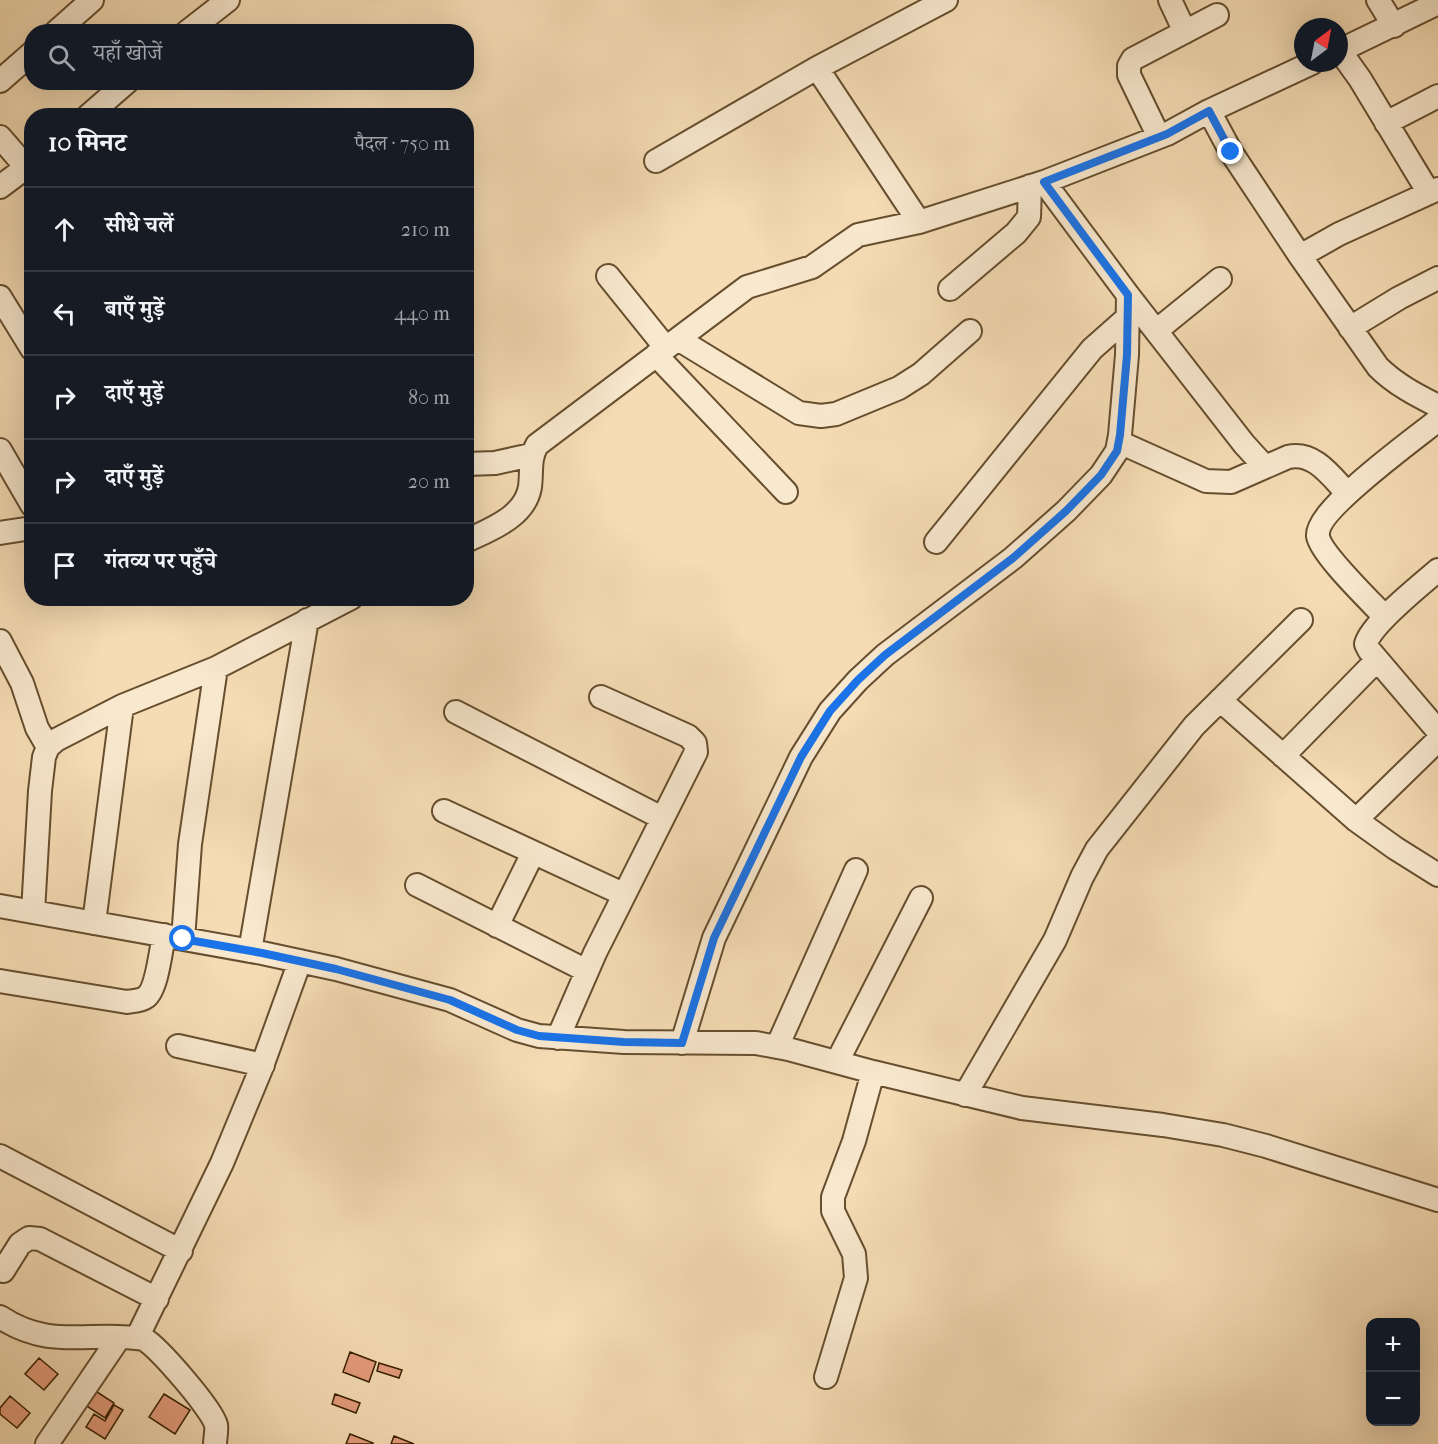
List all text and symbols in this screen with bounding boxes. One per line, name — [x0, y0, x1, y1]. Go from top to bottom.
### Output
north arrow — [1294, 18, 1348, 72]
search box — [24, 24, 474, 90]
text: यहाँ खोजें — [93, 40, 162, 66]
icon: search — [45, 41, 78, 74]
text: 10 मिनट — [48, 127, 126, 158]
text: पैदल · 750 m — [355, 132, 450, 155]
route end — [1217, 138, 1243, 164]
text: सीधे चलें — [105, 212, 174, 238]
icon: ahead — [48, 213, 81, 246]
text: 210 m — [401, 218, 450, 241]
text: बाएँ मुड़ें — [105, 296, 164, 322]
icon: left — [48, 297, 81, 330]
text: 440 m — [394, 302, 450, 325]
text: दाएँ मुड़ें — [105, 380, 164, 406]
icon: right — [48, 381, 81, 414]
text: 80 m — [408, 386, 450, 409]
text: दाएँ मुड़ें — [105, 464, 164, 490]
icon: right — [48, 465, 81, 498]
text: 20 m — [408, 470, 450, 493]
text: गंतव्य पर पहुँचे — [105, 548, 216, 574]
icon: arrive — [48, 549, 81, 582]
route start — [169, 925, 195, 951]
map controls — [1366, 1318, 1420, 1426]
button: + — [1366, 1318, 1420, 1372]
button: − — [1366, 1372, 1420, 1426]

